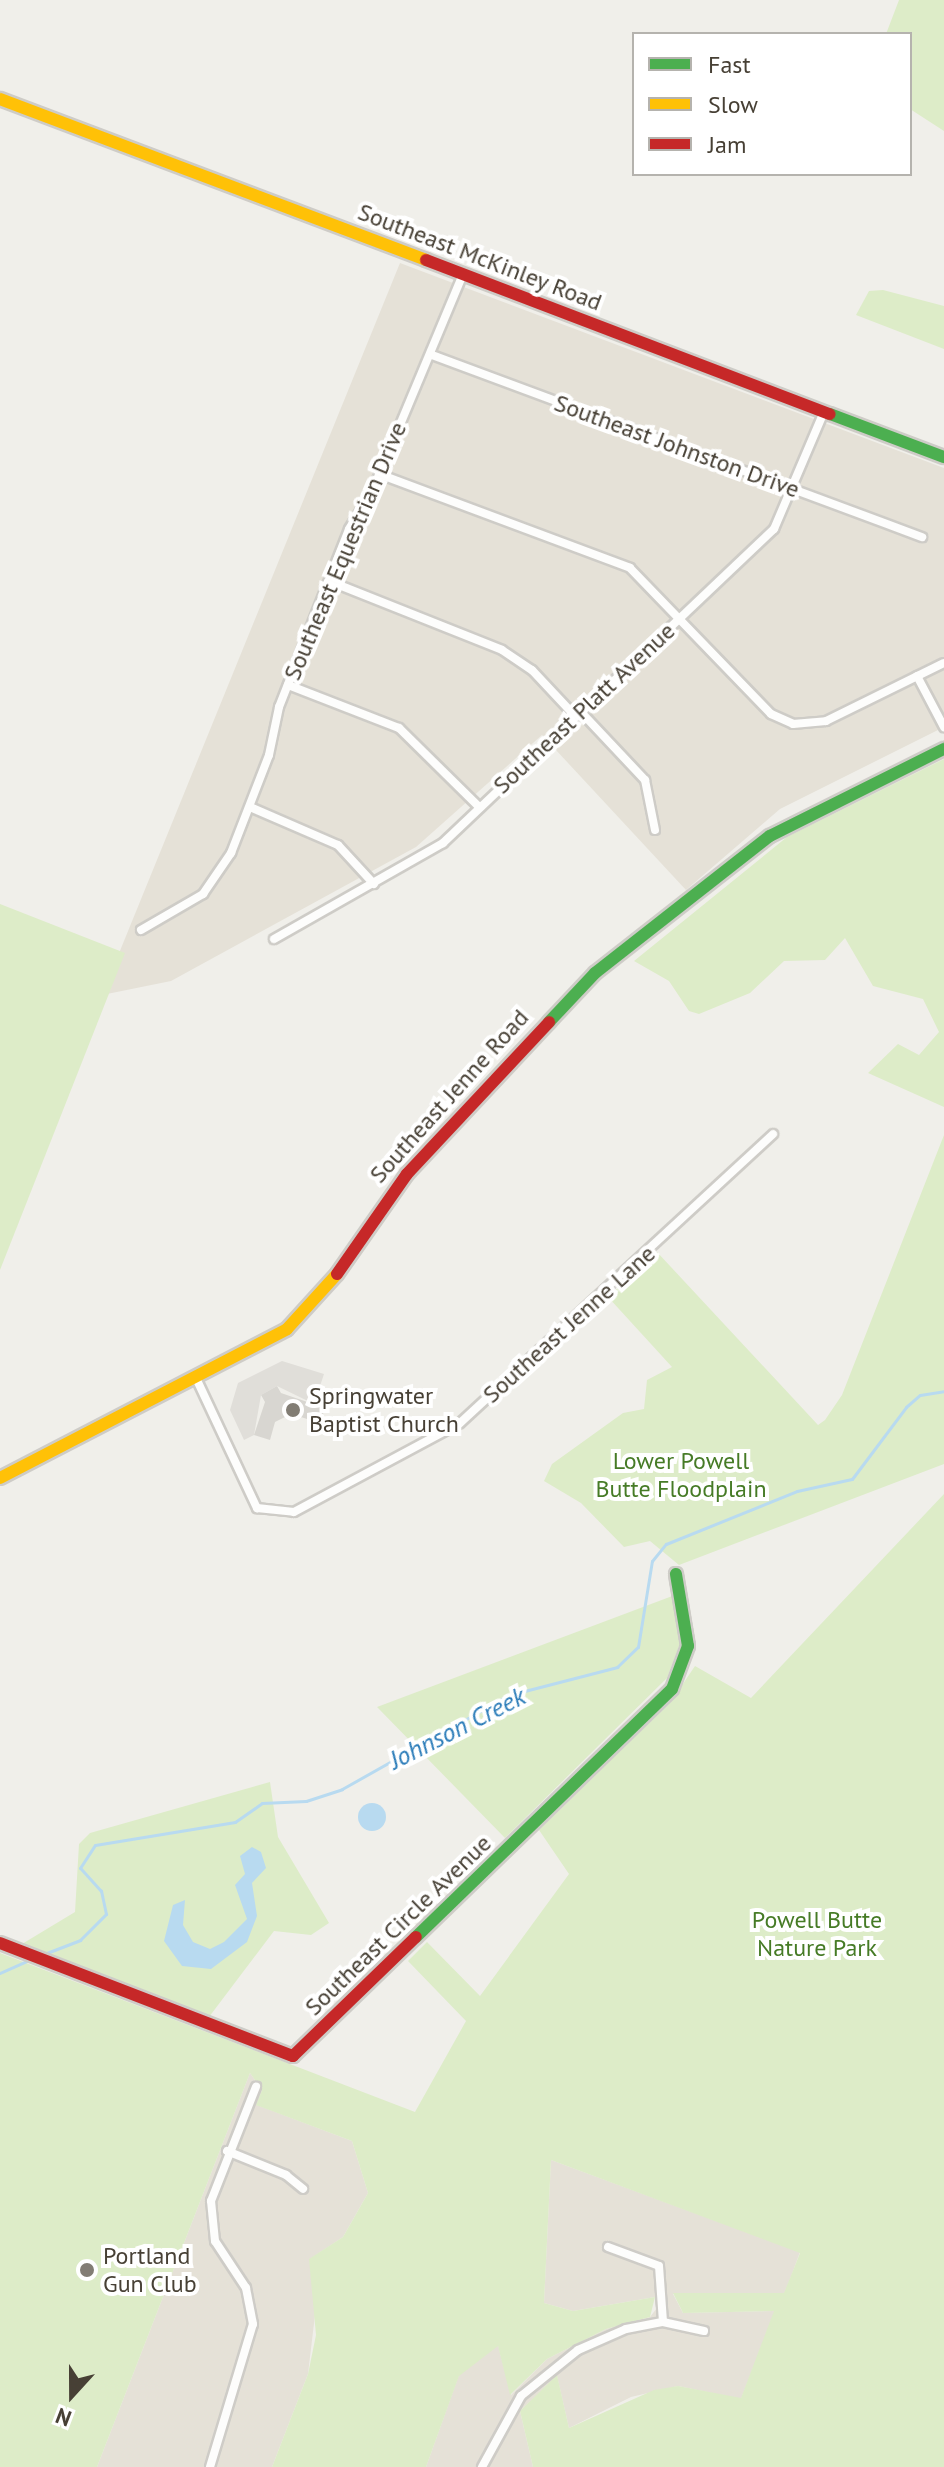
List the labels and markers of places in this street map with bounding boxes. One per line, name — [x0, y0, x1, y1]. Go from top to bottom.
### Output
place label: Springwater Baptist Church — [309, 1382, 459, 1438]
marker: Springwater Baptist Church — [284, 1401, 302, 1419]
place label: Portland Gun Club — [103, 2242, 197, 2298]
marker: Portland Gun Club — [78, 2261, 96, 2279]

